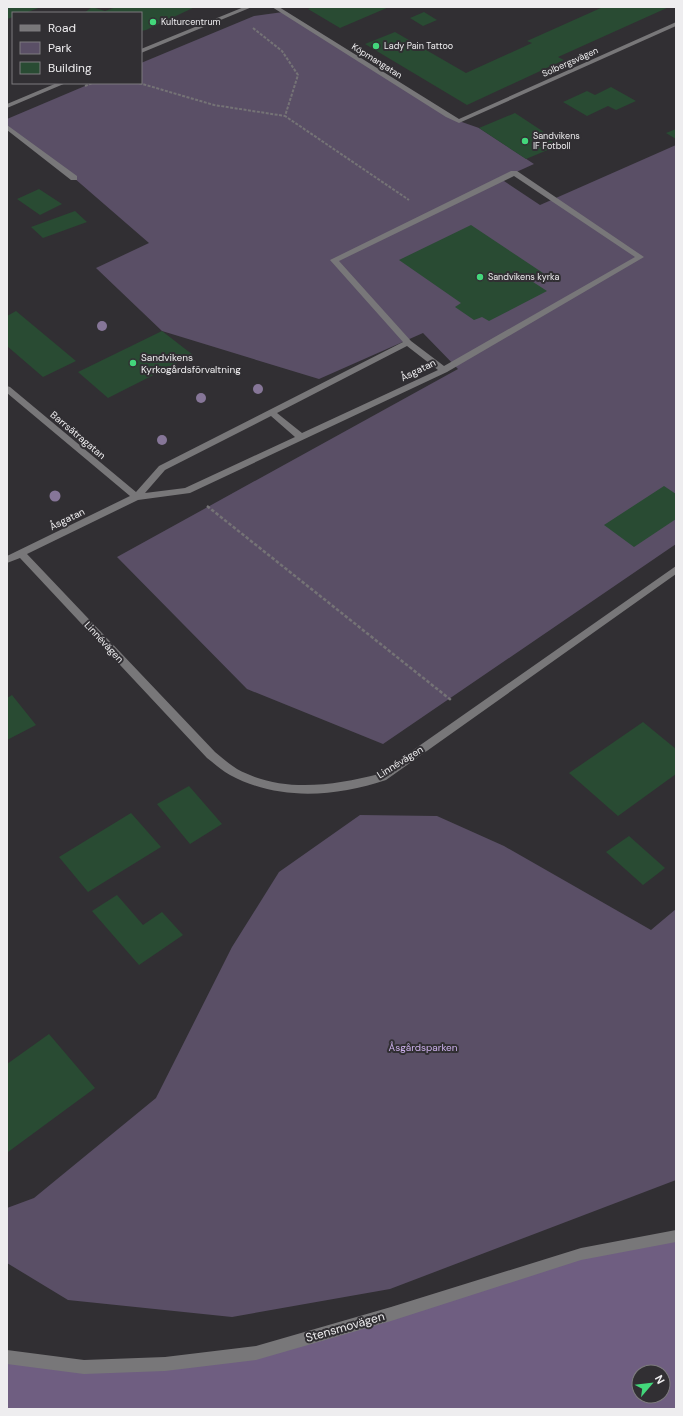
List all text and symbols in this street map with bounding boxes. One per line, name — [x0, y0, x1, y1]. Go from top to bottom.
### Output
legend — [12, 12, 142, 84]
place label: Kulturcentrum — [161, 16, 221, 28]
marker: Kulturcentrum — [148, 17, 158, 27]
text: Road — [48, 20, 76, 36]
text: Park — [48, 40, 72, 56]
place label: Lady Pain Tattoo — [384, 40, 453, 52]
street label: Köpmangatan — [349, 41, 405, 81]
marker: Lady Pain Tattoo — [371, 41, 381, 51]
street label: Solbergsvägen — [540, 44, 600, 80]
text: Building — [48, 60, 92, 76]
place label: Sandvikens IF Fotboll — [533, 130, 580, 152]
marker: Sandvikens IF Fotboll — [520, 136, 530, 146]
place label: Sandvikens kyrka — [488, 271, 560, 283]
marker: Sandvikens kyrka — [475, 272, 485, 282]
place label: Sandvikens Kyrkogårdsförvaltning — [141, 351, 241, 376]
street label: Åsgatan — [398, 356, 438, 384]
marker: Sandvikens Kyrkogårdsförvaltning — [128, 358, 138, 368]
street label: Barrsätragatan — [48, 408, 109, 462]
street label: Åsgatan — [47, 505, 87, 533]
street label: Linnévägen — [82, 619, 127, 666]
street label: Linnévägen — [375, 743, 426, 781]
park label: Åsgårdsparken — [389, 1041, 458, 1054]
street label: Stensmovägen — [304, 1308, 386, 1346]
north arrow — [631, 1364, 671, 1404]
text: N — [652, 1372, 668, 1386]

